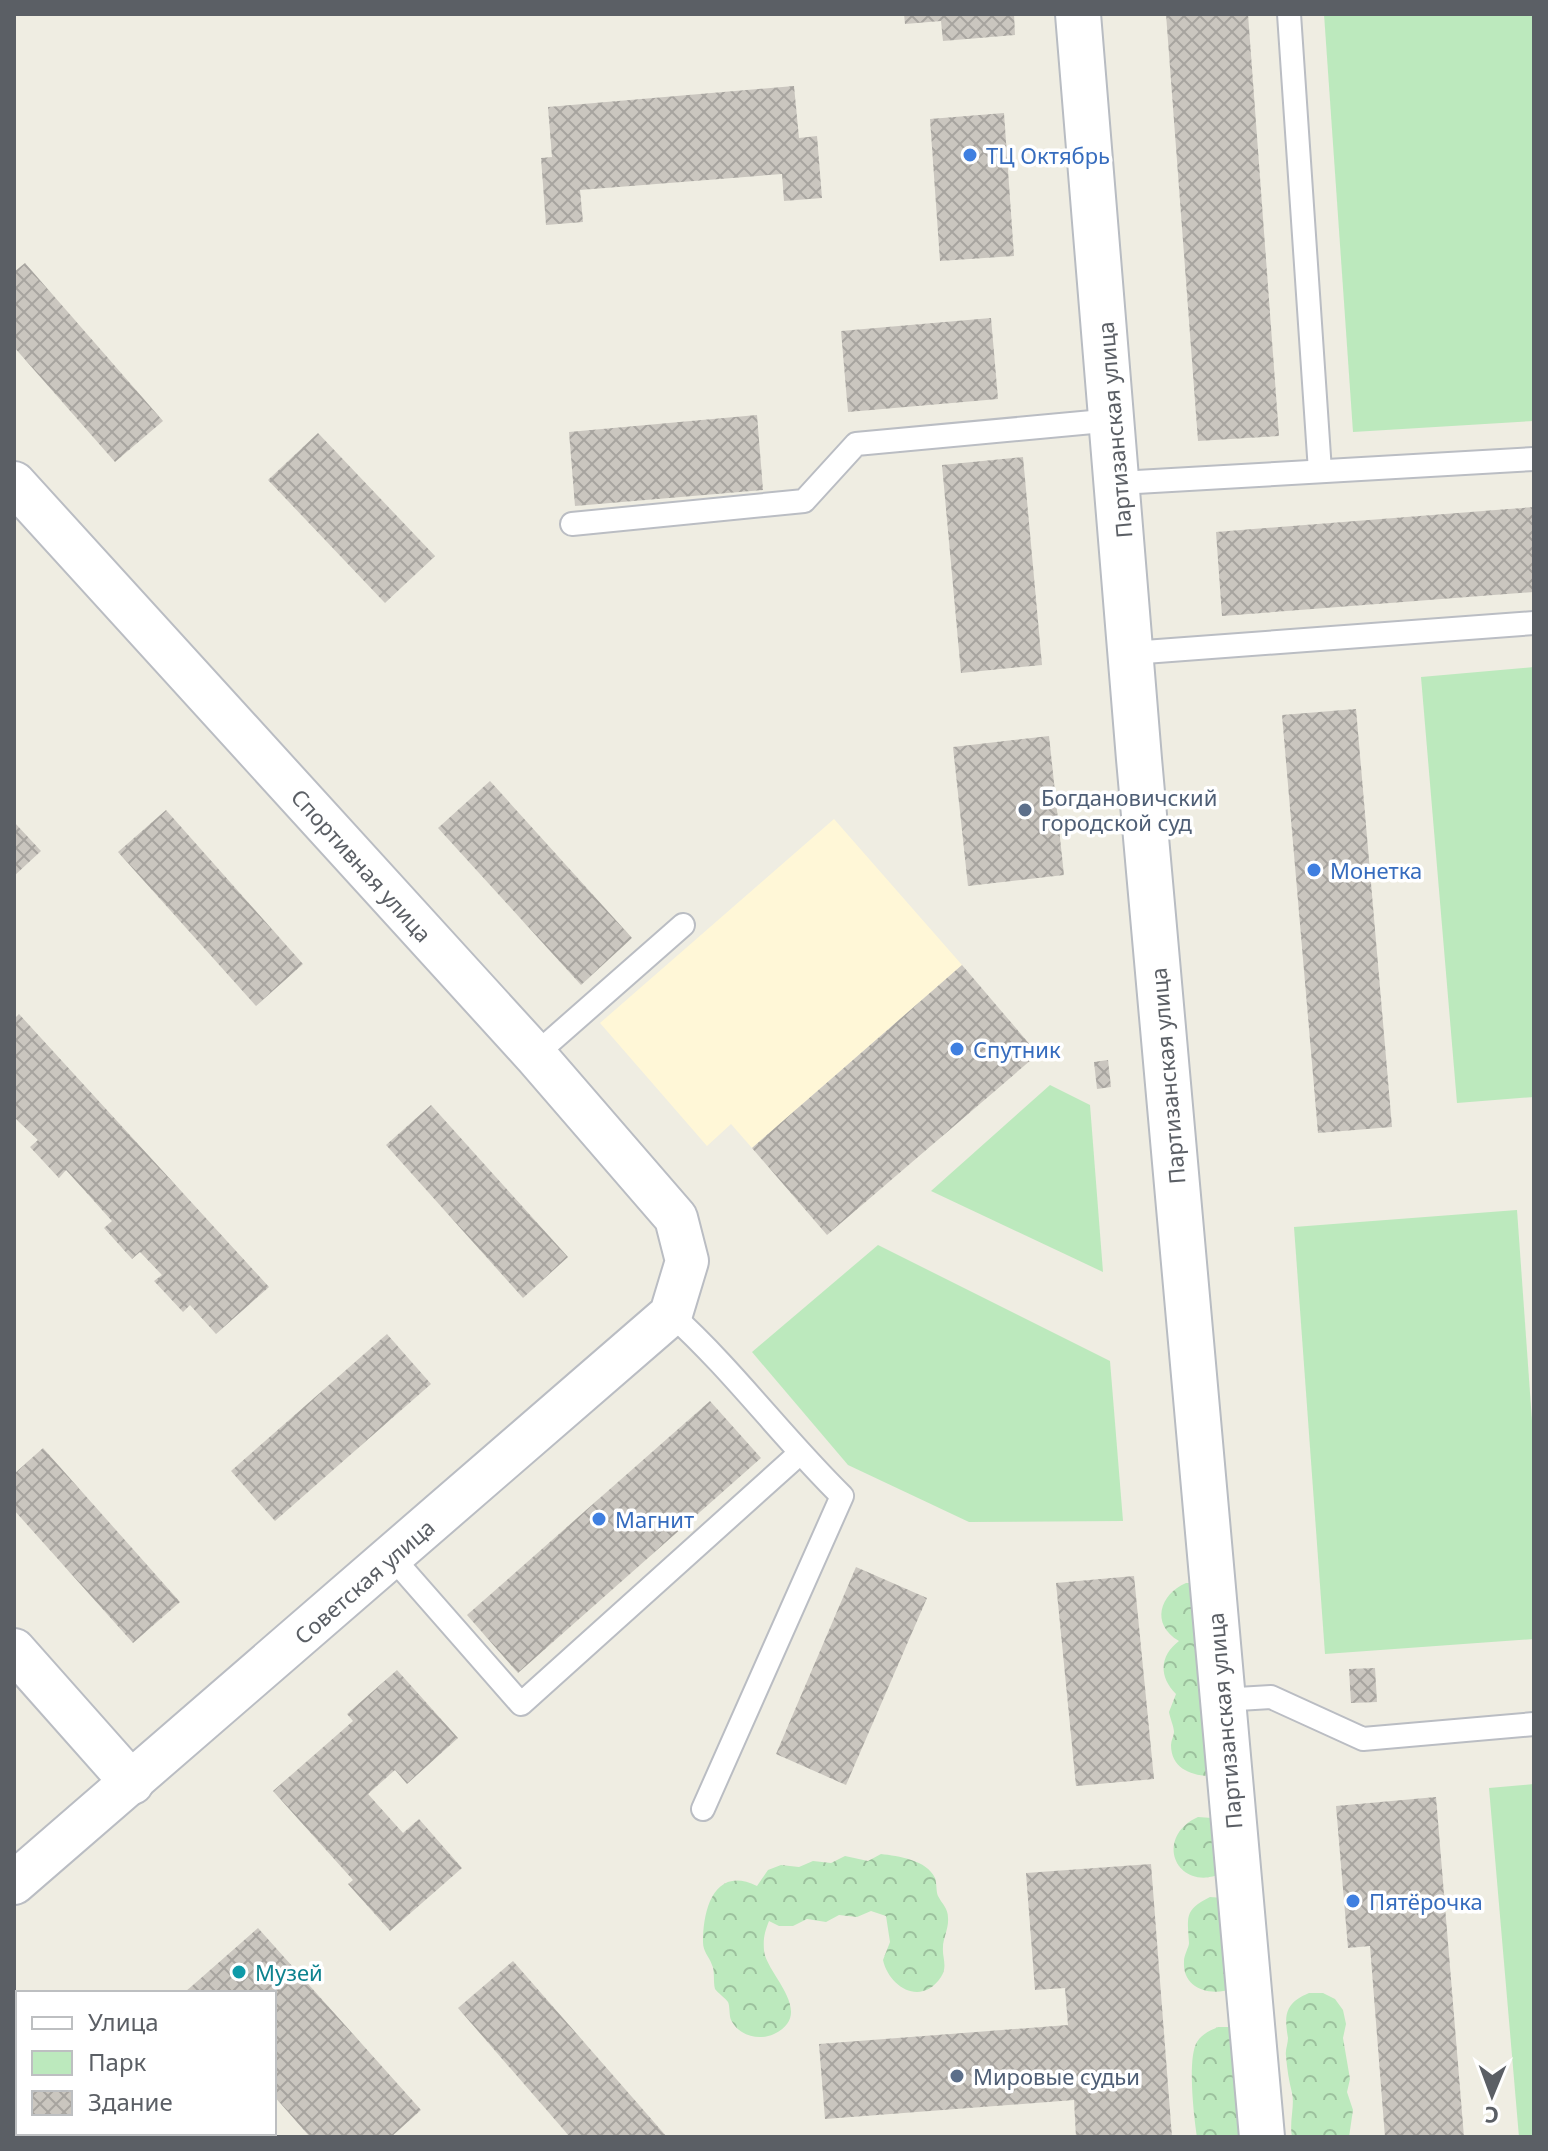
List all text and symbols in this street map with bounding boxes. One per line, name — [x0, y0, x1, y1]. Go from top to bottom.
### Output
place label: ТЦ Октябрь — [986, 140, 1110, 170]
marker: ТЦ Октябрь — [961, 146, 979, 164]
street label: Партизанская улица — [1090, 321, 1138, 539]
street label: Спортивная улица — [285, 782, 439, 948]
place label: Богдановичский городской суд — [1041, 782, 1217, 837]
marker: Богдановичский городской суд — [1016, 801, 1034, 819]
place label: Монетка — [1330, 855, 1422, 885]
marker: Монетка — [1305, 861, 1323, 879]
street label: Партизанская улица — [1143, 967, 1191, 1185]
place label: Спутник — [973, 1034, 1061, 1064]
marker: Спутник — [948, 1040, 966, 1058]
place label: Магнит — [615, 1504, 694, 1534]
marker: Магнит — [590, 1510, 608, 1528]
street label: Советская улица — [288, 1512, 440, 1650]
street label: Партизанская улица — [1200, 1612, 1248, 1830]
place label: Пятёрочка — [1369, 1886, 1483, 1916]
marker: Пятёрочка — [1344, 1892, 1362, 1910]
place label: Музей — [255, 1957, 323, 1987]
marker: Музей — [230, 1963, 248, 1981]
legend — [16, 1991, 276, 2135]
text: Улица — [88, 2005, 159, 2038]
text: Парк — [88, 2045, 147, 2078]
north arrow — [1452, 2055, 1532, 2135]
place label: Мировые судьи — [973, 2061, 1140, 2091]
marker: Мировые судьи — [948, 2067, 966, 2085]
text: Здание — [88, 2085, 173, 2118]
text: С — [1484, 2101, 1499, 2131]

